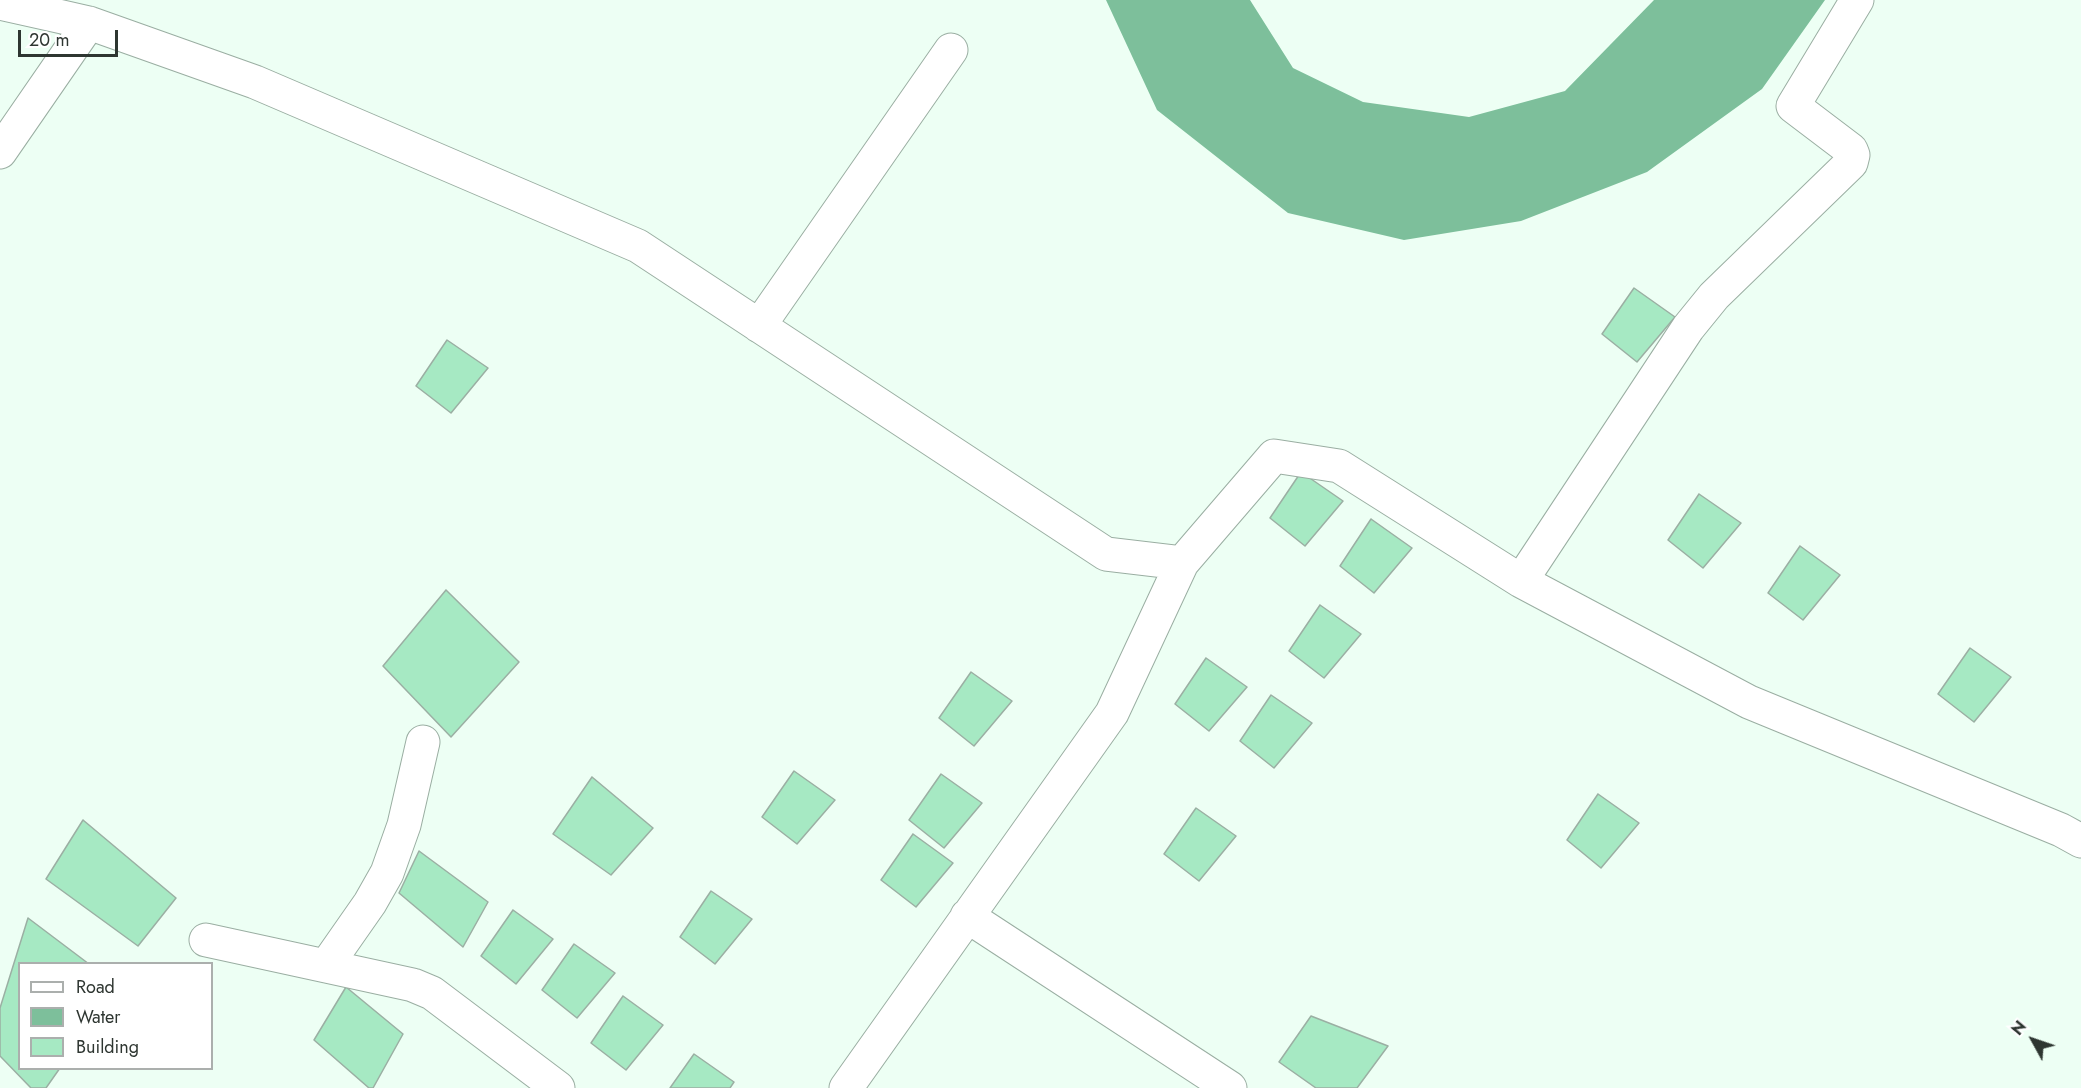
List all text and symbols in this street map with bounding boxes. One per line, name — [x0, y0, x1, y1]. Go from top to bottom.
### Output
scale bar — [21, 18, 122, 56]
text: 20 m — [29, 27, 69, 53]
legend — [18, 962, 213, 1070]
text: Road — [76, 974, 115, 1000]
text: Water — [76, 1004, 120, 1030]
north arrow — [2003, 1010, 2063, 1070]
text: N — [2006, 1016, 2032, 1040]
text: Building — [76, 1034, 139, 1060]

